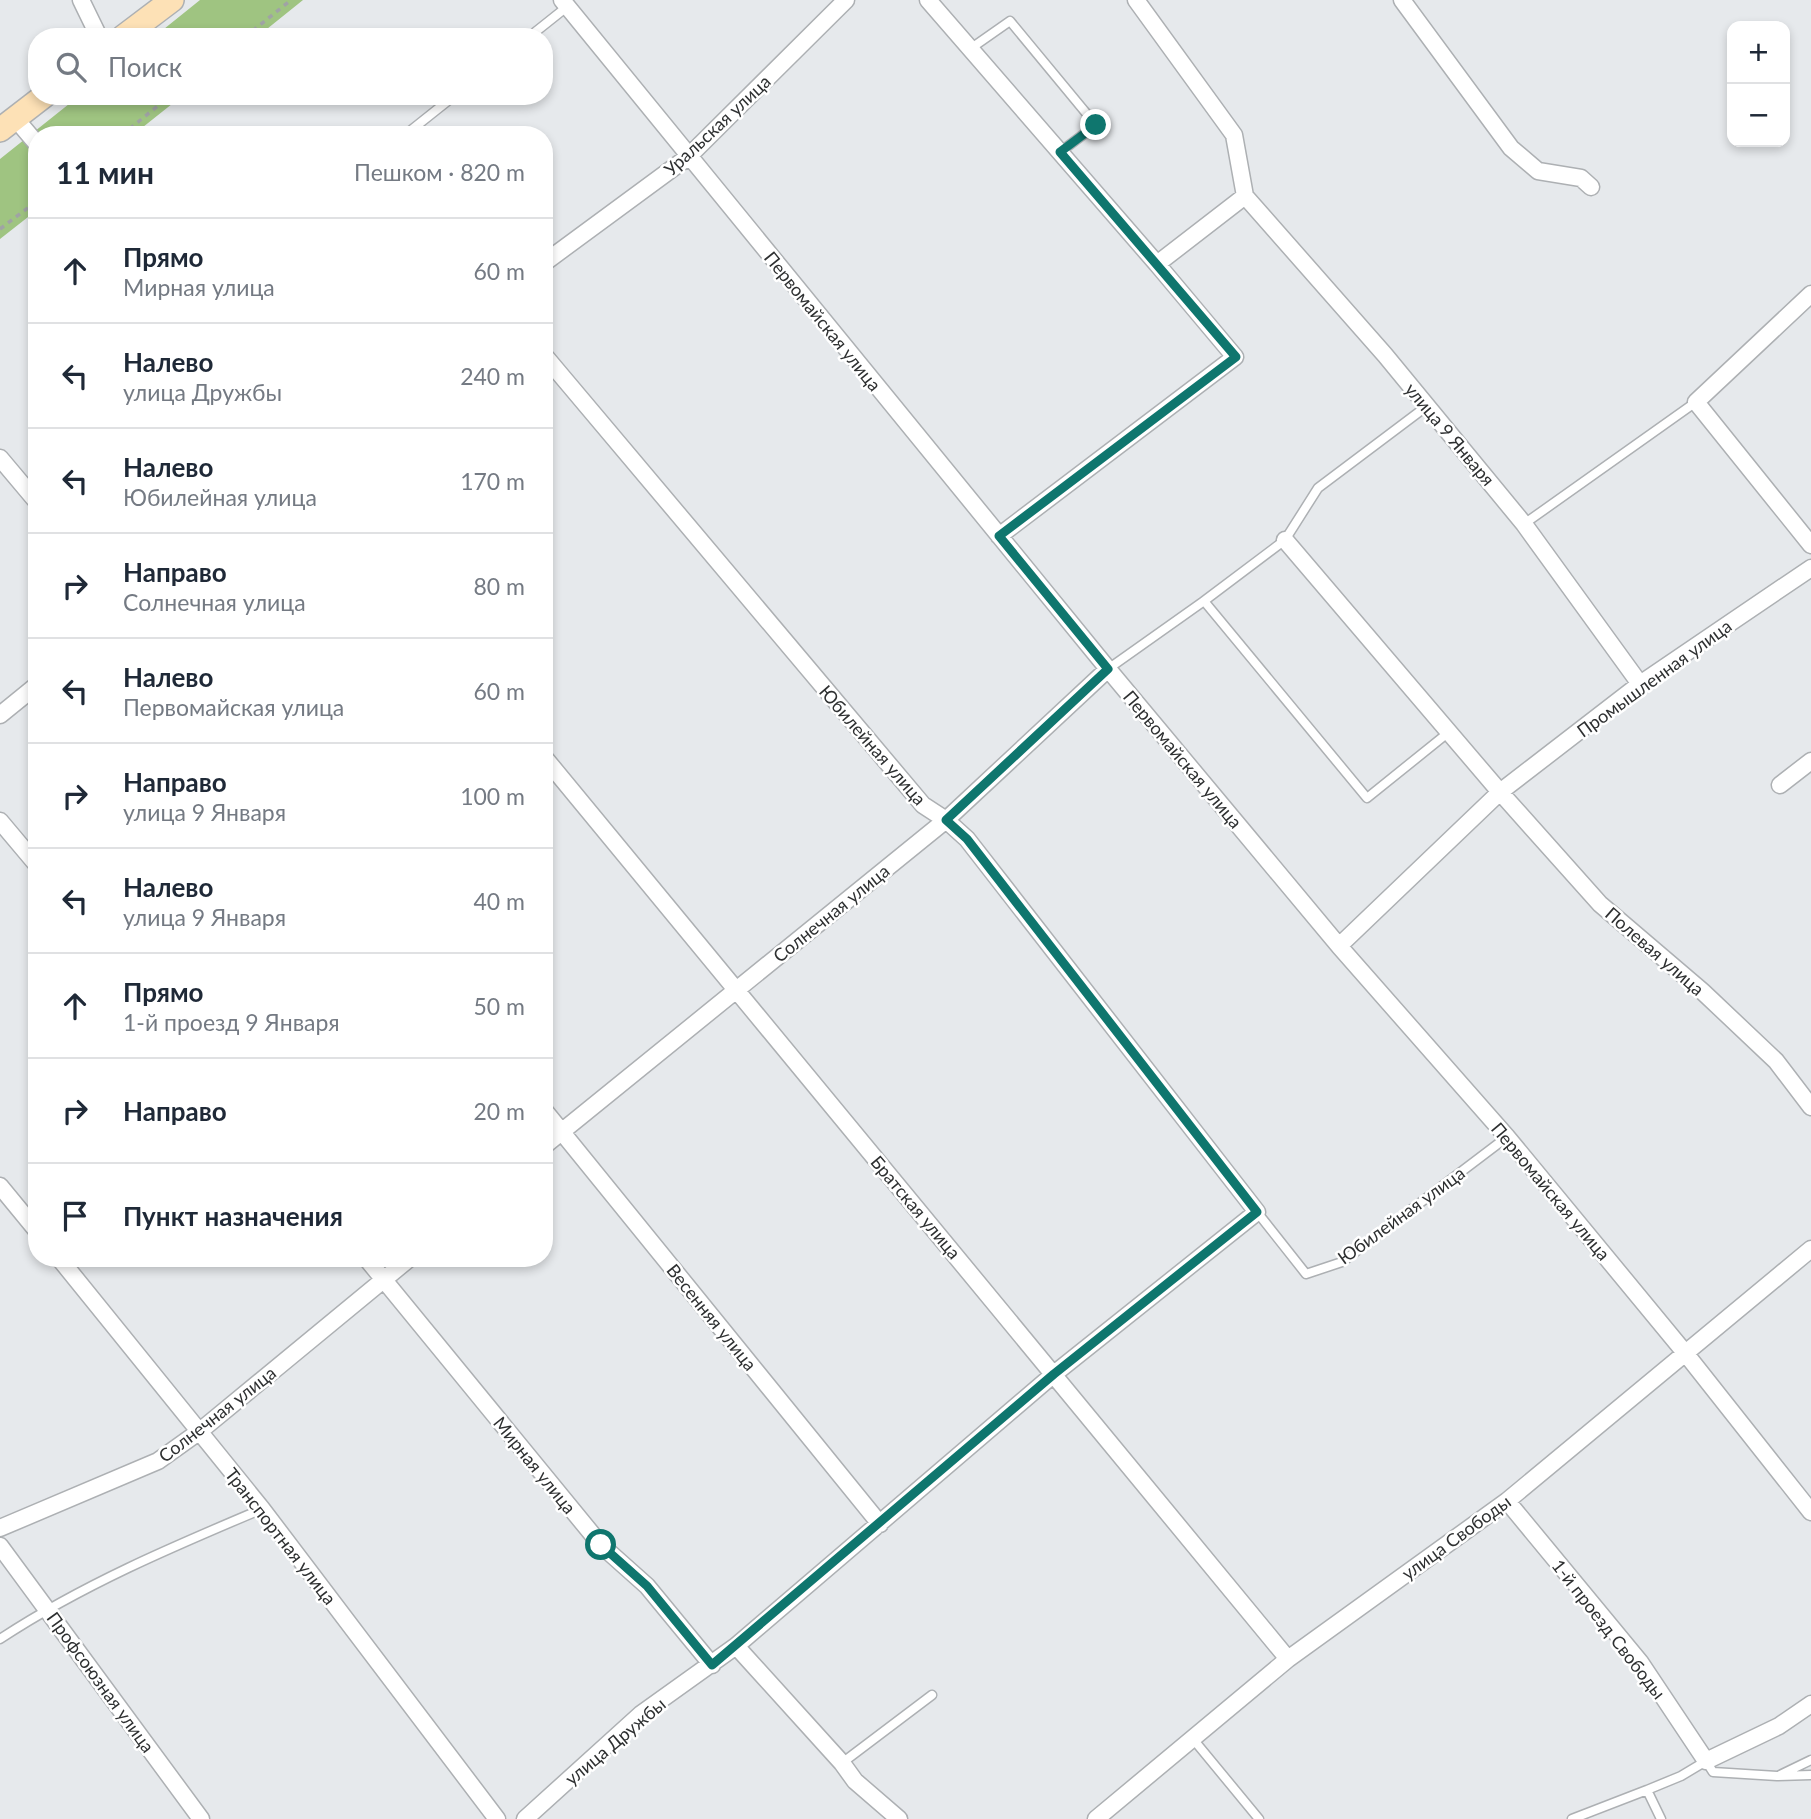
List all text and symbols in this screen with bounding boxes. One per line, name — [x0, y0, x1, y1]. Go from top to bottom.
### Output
map controls — [1727, 21, 1790, 147]
button: + — [1727, 21, 1790, 84]
search box — [28, 28, 553, 105]
icon: search — [52, 48, 90, 86]
text: Поиск — [108, 51, 182, 83]
street label: Уральская улица — [659, 70, 775, 180]
button: − — [1727, 84, 1790, 147]
route end — [1080, 109, 1111, 140]
text: 11 мин — [56, 154, 154, 190]
text: Пешком · 820 m — [354, 158, 525, 186]
text: Прямо — [123, 241, 204, 273]
street label: Первомайская улица — [760, 247, 886, 395]
icon: ahead — [56, 252, 94, 290]
text: 60 m — [474, 257, 525, 285]
text: Мирная улица — [123, 273, 275, 301]
text: Налево — [123, 346, 213, 378]
icon: left — [56, 357, 94, 395]
text: 240 m — [460, 362, 525, 390]
text: улица Дружбы — [123, 378, 282, 406]
street label: улица 9 Января — [1401, 378, 1499, 490]
text: Налево — [123, 451, 213, 483]
icon: left — [56, 462, 94, 500]
text: 170 m — [460, 467, 525, 495]
text: Юбилейная улица — [123, 483, 317, 511]
text: Направо — [123, 556, 227, 588]
icon: right — [56, 567, 94, 605]
text: 80 m — [474, 572, 525, 600]
text: Солнечная улица — [123, 588, 306, 616]
street label: Промышленная улица — [1572, 615, 1736, 741]
text: Налево — [123, 661, 213, 693]
icon: left — [56, 672, 94, 710]
text: 60 m — [474, 677, 525, 705]
street label: Юбилейная улица — [815, 681, 931, 809]
street label: Первомайская улица — [1119, 686, 1247, 832]
text: Первомайская улица — [123, 693, 344, 721]
text: Направо — [123, 766, 227, 798]
icon: right — [56, 777, 94, 815]
text: 100 m — [460, 782, 525, 810]
text: улица 9 Января — [123, 798, 286, 826]
street label: Солнечная улица — [769, 859, 893, 967]
text: Налево — [123, 871, 213, 903]
icon: left — [56, 882, 94, 920]
text: 40 m — [474, 887, 525, 915]
street label: Полевая улица — [1601, 902, 1709, 1000]
text: улица 9 Января — [123, 903, 286, 931]
text: Прямо — [123, 976, 204, 1008]
icon: ahead — [56, 987, 94, 1025]
text: 50 m — [474, 992, 525, 1020]
text: 1-й проезд 9 Января — [123, 1008, 340, 1036]
icon: right — [56, 1092, 94, 1130]
text: Направо — [123, 1095, 227, 1127]
text: 20 m — [474, 1097, 525, 1125]
street label: Первомайская улица — [1487, 1118, 1615, 1264]
street label: Братская улица — [866, 1151, 966, 1263]
street label: Юбилейная улица — [1333, 1162, 1469, 1268]
icon: arrive — [56, 1197, 94, 1235]
text: Пункт назначения — [123, 1200, 343, 1232]
street label: Весенняя улица — [662, 1259, 762, 1375]
street label: Солнечная улица — [154, 1361, 280, 1467]
street label: Мирная улица — [489, 1412, 581, 1518]
street label: Транспортная улица — [221, 1463, 341, 1609]
street label: улица Свободы — [1397, 1490, 1515, 1584]
route start — [585, 1529, 616, 1560]
street label: 1-й проезд Свободы — [1548, 1555, 1670, 1703]
street label: Профсоюзная улица — [43, 1607, 159, 1757]
street label: улица Дружбы — [560, 1693, 670, 1789]

